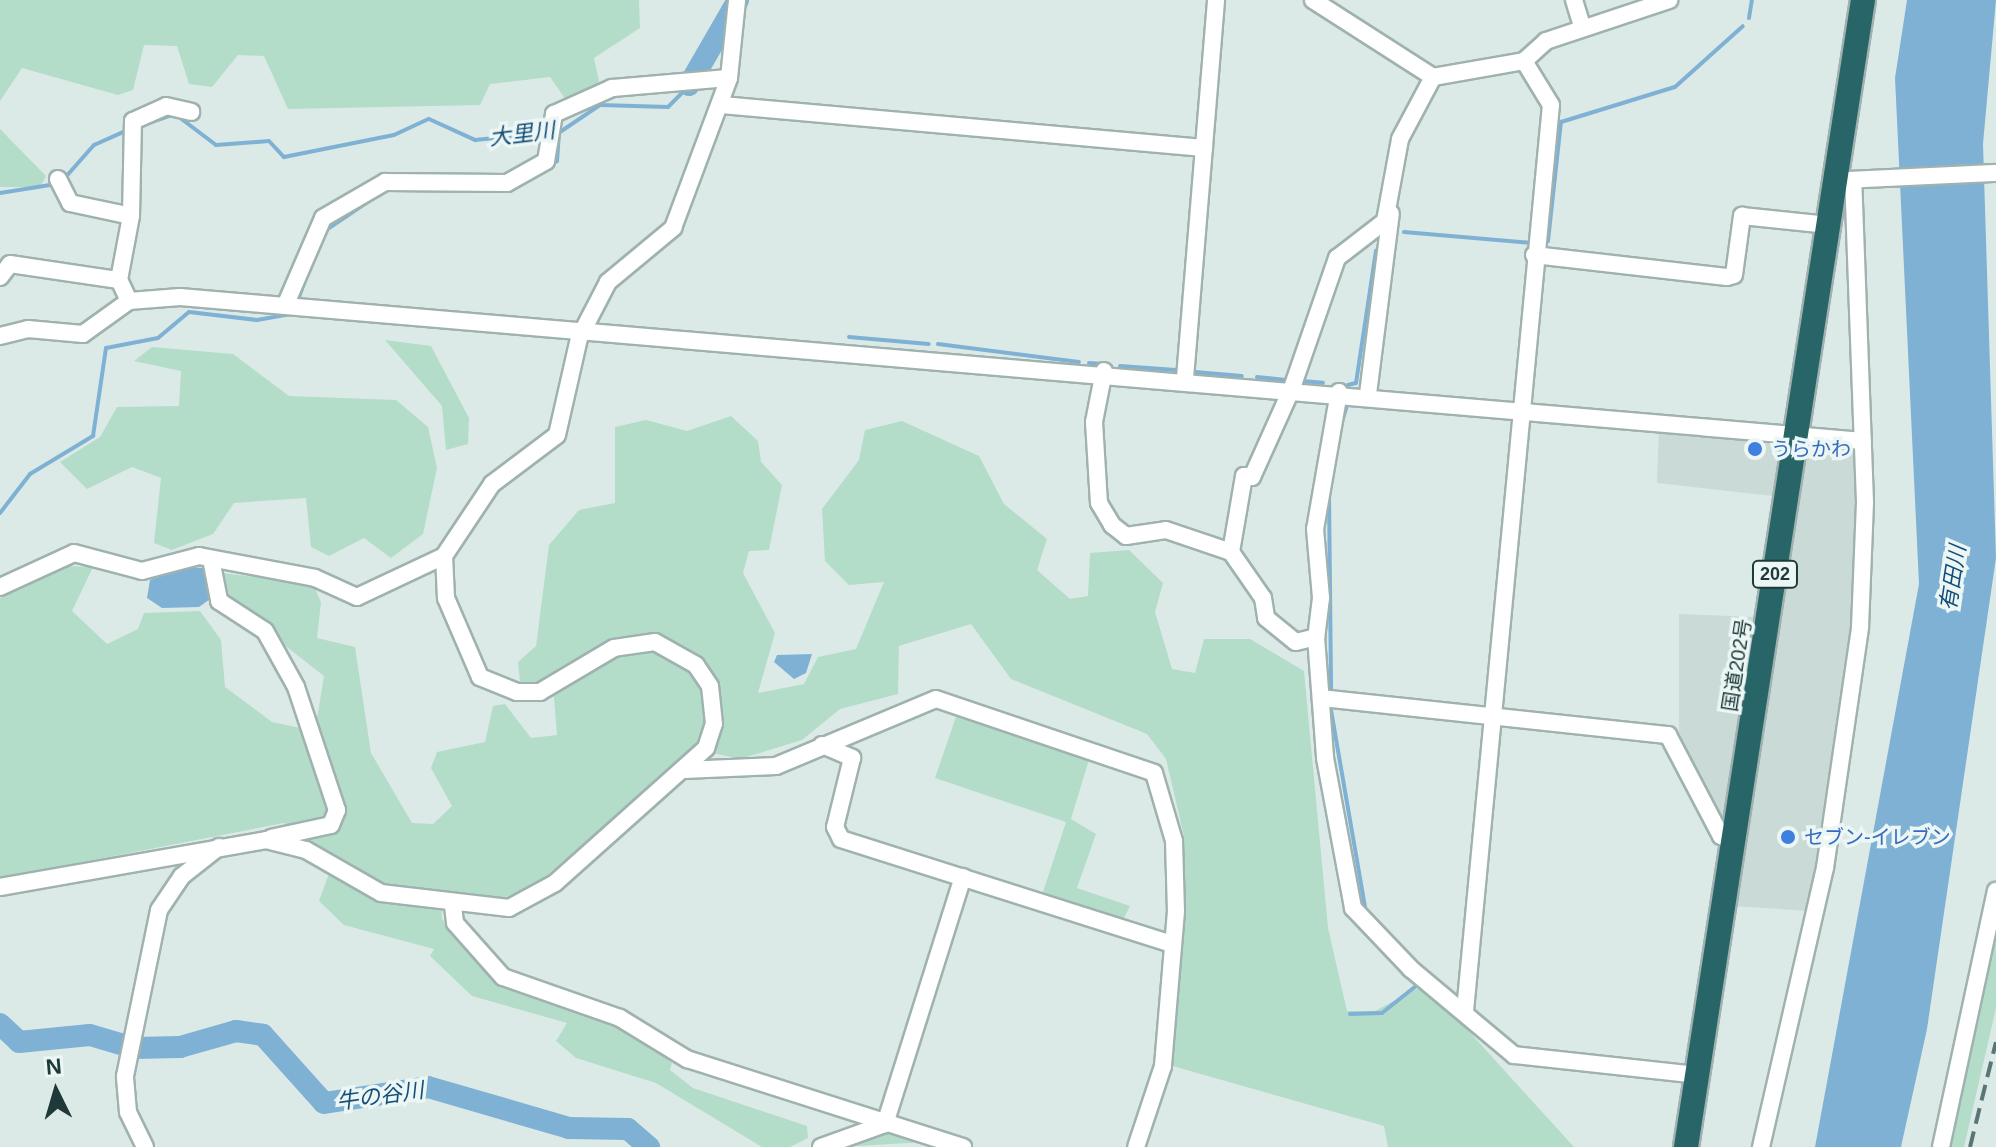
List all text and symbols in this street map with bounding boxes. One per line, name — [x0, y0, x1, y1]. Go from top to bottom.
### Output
water label: 大里川 — [488, 117, 556, 151]
place label: うらかわ — [1771, 437, 1851, 461]
marker: うらかわ — [1746, 440, 1764, 458]
water label: 有田川 — [1935, 543, 1971, 613]
road number: 202 — [1751, 560, 1799, 588]
street label: 国道202号 — [1718, 617, 1756, 713]
place label: セブン-イレブン — [1804, 825, 1951, 849]
marker: セブン-イレブン — [1779, 828, 1797, 846]
north arrow — [16, 1051, 96, 1131]
text: N — [45, 1053, 63, 1080]
water label: 牛の谷川 — [335, 1077, 425, 1115]

